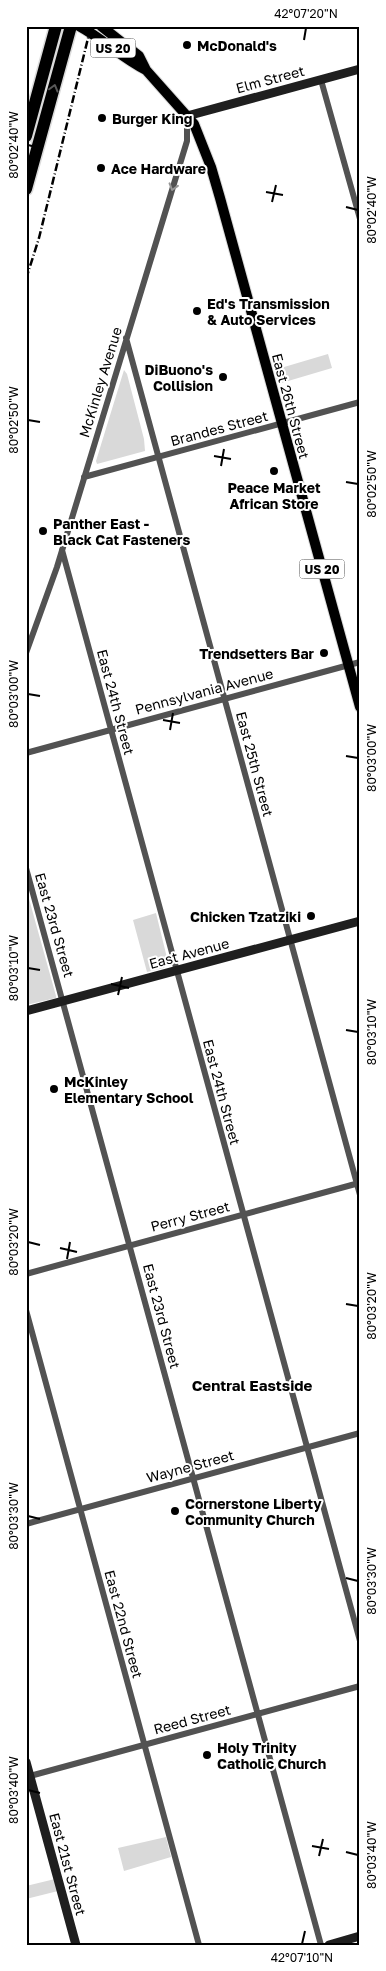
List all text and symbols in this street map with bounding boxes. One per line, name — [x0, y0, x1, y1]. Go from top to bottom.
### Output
text: 42°07'20"N — [274, 6, 338, 21]
place label: McDonald's — [197, 37, 277, 54]
road number: US 20 — [90, 38, 136, 58]
marker: McDonald's — [181, 39, 193, 51]
street label: Elm Street — [234, 62, 306, 96]
one-way arrow — [48, 84, 59, 93]
place label: Burger King — [112, 110, 192, 127]
text: 80°02'40"W — [6, 111, 21, 179]
marker: Burger King — [96, 112, 108, 124]
place label: Ace Hardware — [111, 160, 206, 177]
marker: Ace Hardware — [95, 162, 107, 174]
text: 80°02'40"W — [364, 176, 379, 244]
one-way arrow — [168, 183, 178, 191]
place label: Ed's Transmission & Auto Services — [207, 295, 330, 328]
marker: Ed's Transmission & Auto Services — [191, 305, 203, 317]
street label: McKinley Avenue — [75, 325, 125, 439]
street label: East 26th Street — [269, 351, 313, 461]
place label: DiBuono's Collision — [145, 361, 213, 394]
marker: DiBuono's Collision — [217, 371, 229, 383]
text: 80°02'50"W — [6, 386, 21, 454]
street label: Brandes Street — [168, 407, 270, 449]
text: 80°02'50"W — [364, 450, 379, 518]
marker: Peace Market African Store — [268, 465, 280, 477]
place label: Peace Market African Store — [227, 479, 321, 512]
place label: Panther East - Black Cat Fasteners — [53, 515, 190, 548]
marker: Panther East - Black Cat Fasteners — [37, 525, 49, 537]
road number: US 20 — [300, 560, 344, 578]
place label: Trendsetters Bar — [199, 645, 315, 662]
street label: East 24th Street — [94, 647, 138, 757]
marker: Trendsetters Bar — [318, 647, 330, 659]
text: 80°03'00"W — [6, 660, 21, 728]
street label: Pennsylvania Avenue — [133, 664, 275, 718]
street label: East 25th Street — [233, 710, 277, 818]
text: 80°03'00"W — [364, 724, 379, 792]
street label: East 23rd Street — [32, 871, 78, 979]
place label: Chicken Tzatziki — [190, 908, 301, 925]
marker: Chicken Tzatziki — [305, 910, 317, 922]
text: 80°03'10"W — [6, 934, 21, 1001]
street label: East Avenue — [147, 934, 231, 972]
text: 80°03'10"W — [364, 998, 379, 1065]
street label: East 24th Street — [200, 1037, 244, 1147]
place label: McKinley Elementary School — [64, 1073, 194, 1106]
marker: McKinley Elementary School — [48, 1083, 60, 1095]
street label: Perry Street — [149, 1197, 231, 1235]
text: 80°03'20"W — [6, 1208, 21, 1276]
street label: East 23rd Street — [140, 1262, 184, 1370]
text: 80°03'20"W — [364, 1272, 379, 1340]
district label: Central Eastside — [192, 1376, 312, 1394]
street label: Wayne Street — [144, 1446, 236, 1486]
text: 80°03'30"W — [6, 1482, 21, 1550]
place label: Cornerstone Liberty Community Church — [185, 1495, 322, 1528]
marker: Cornerstone Liberty Community Church — [169, 1505, 181, 1517]
text: 80°03'30"W — [364, 1547, 379, 1615]
street label: East 22nd Street — [101, 1568, 147, 1680]
street label: Reed Street — [152, 1701, 232, 1737]
place label: Holy Trinity Catholic Church — [217, 1739, 326, 1772]
marker: Holy Trinity Catholic Church — [201, 1749, 213, 1761]
text: 80°03'40"W — [6, 1756, 21, 1824]
street label: East 21st Street — [46, 1811, 90, 1917]
text: 80°03'40"W — [364, 1821, 379, 1889]
text: 42°07'10"N — [271, 1950, 333, 1965]

